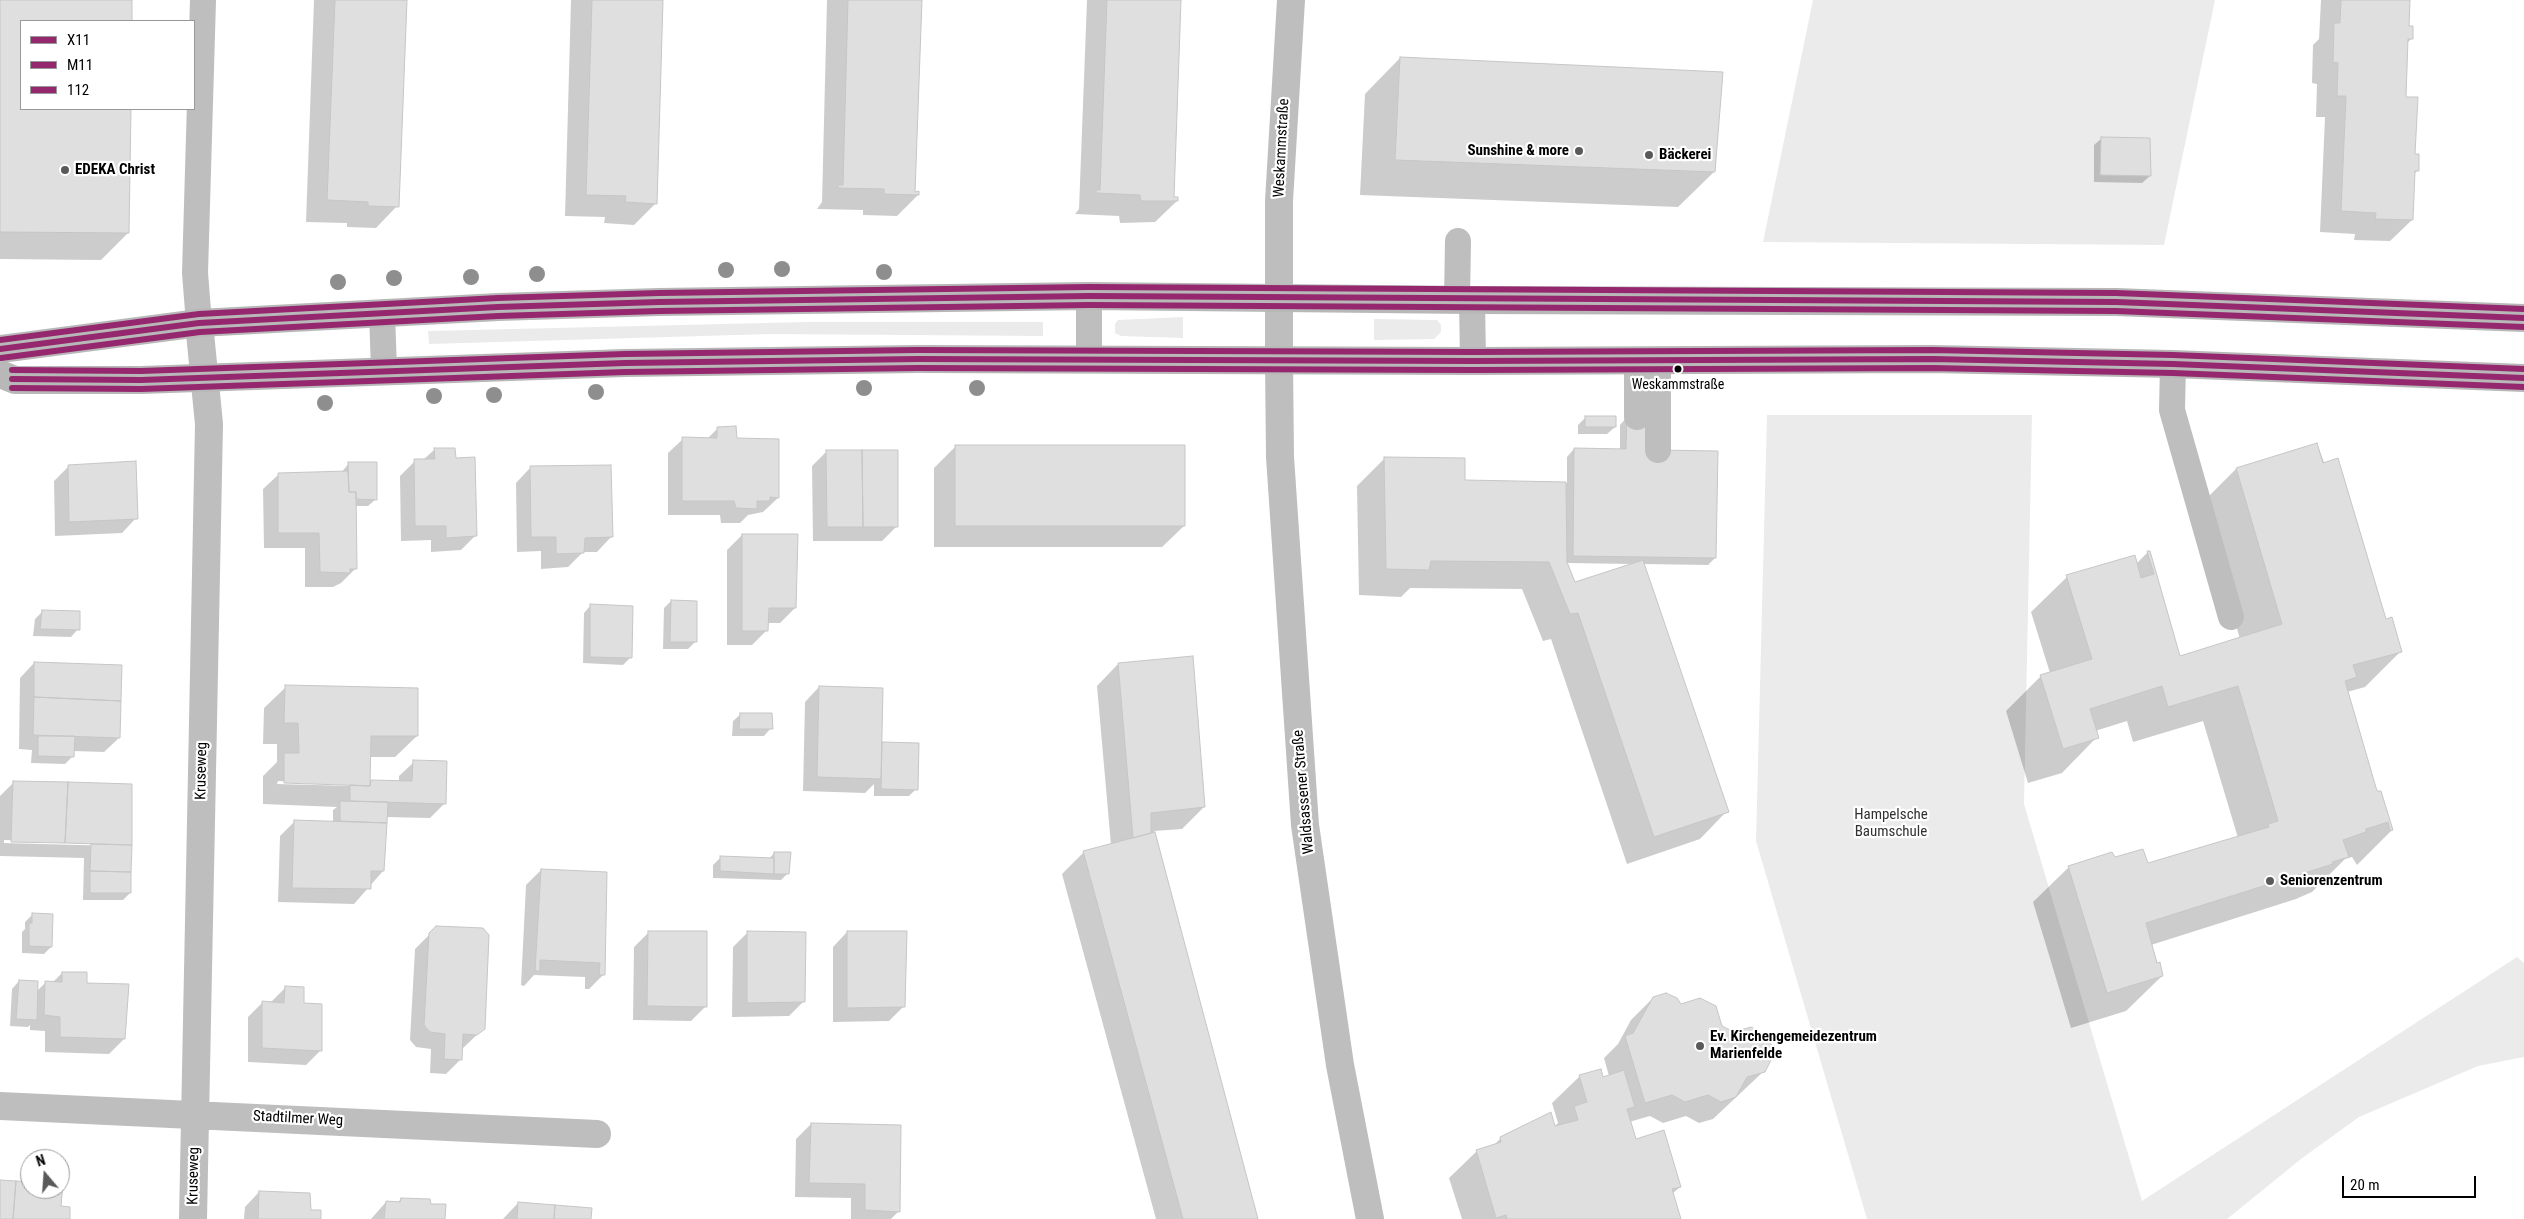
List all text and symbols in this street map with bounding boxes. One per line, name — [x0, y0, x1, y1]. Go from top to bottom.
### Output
legend — [20, 20, 195, 110]
text: X11 — [67, 31, 90, 49]
text: M11 — [67, 56, 93, 74]
text: 112 — [67, 81, 89, 99]
street label: Weskammstraße — [1270, 98, 1294, 198]
place label: Sunshine & more — [1467, 142, 1569, 160]
marker: Sunshine & more — [1573, 145, 1585, 157]
place label: Bäckerei — [1659, 146, 1711, 164]
marker: Bäckerei — [1643, 149, 1655, 161]
place label: EDEKA Christ — [75, 161, 155, 179]
marker: EDEKA Christ — [59, 164, 71, 176]
marker: Weskammstraße — [1673, 364, 1683, 374]
place label: Weskammstraße — [1632, 377, 1724, 393]
street label: Waldsassener Straße — [1290, 729, 1318, 855]
street label: Kruseweg — [192, 742, 212, 800]
park label: Hampelsche Baumschule — [1854, 806, 1928, 841]
place label: Seniorenzentrum — [2280, 872, 2383, 890]
marker: Seniorenzentrum — [2264, 875, 2276, 887]
place label: Ev. Kirchengemeidezentrum Marienfelde — [1710, 1028, 1877, 1063]
marker: Ev. Kirchengemeidezentrum Marienfelde — [1694, 1040, 1706, 1052]
street label: Stadtilmer Weg — [253, 1108, 343, 1130]
street label: Kruseweg — [184, 1147, 204, 1205]
north arrow — [20, 1149, 70, 1199]
text: N — [34, 1152, 47, 1170]
scale bar — [2344, 1166, 2478, 1198]
text: 20 m — [2350, 1176, 2380, 1194]

